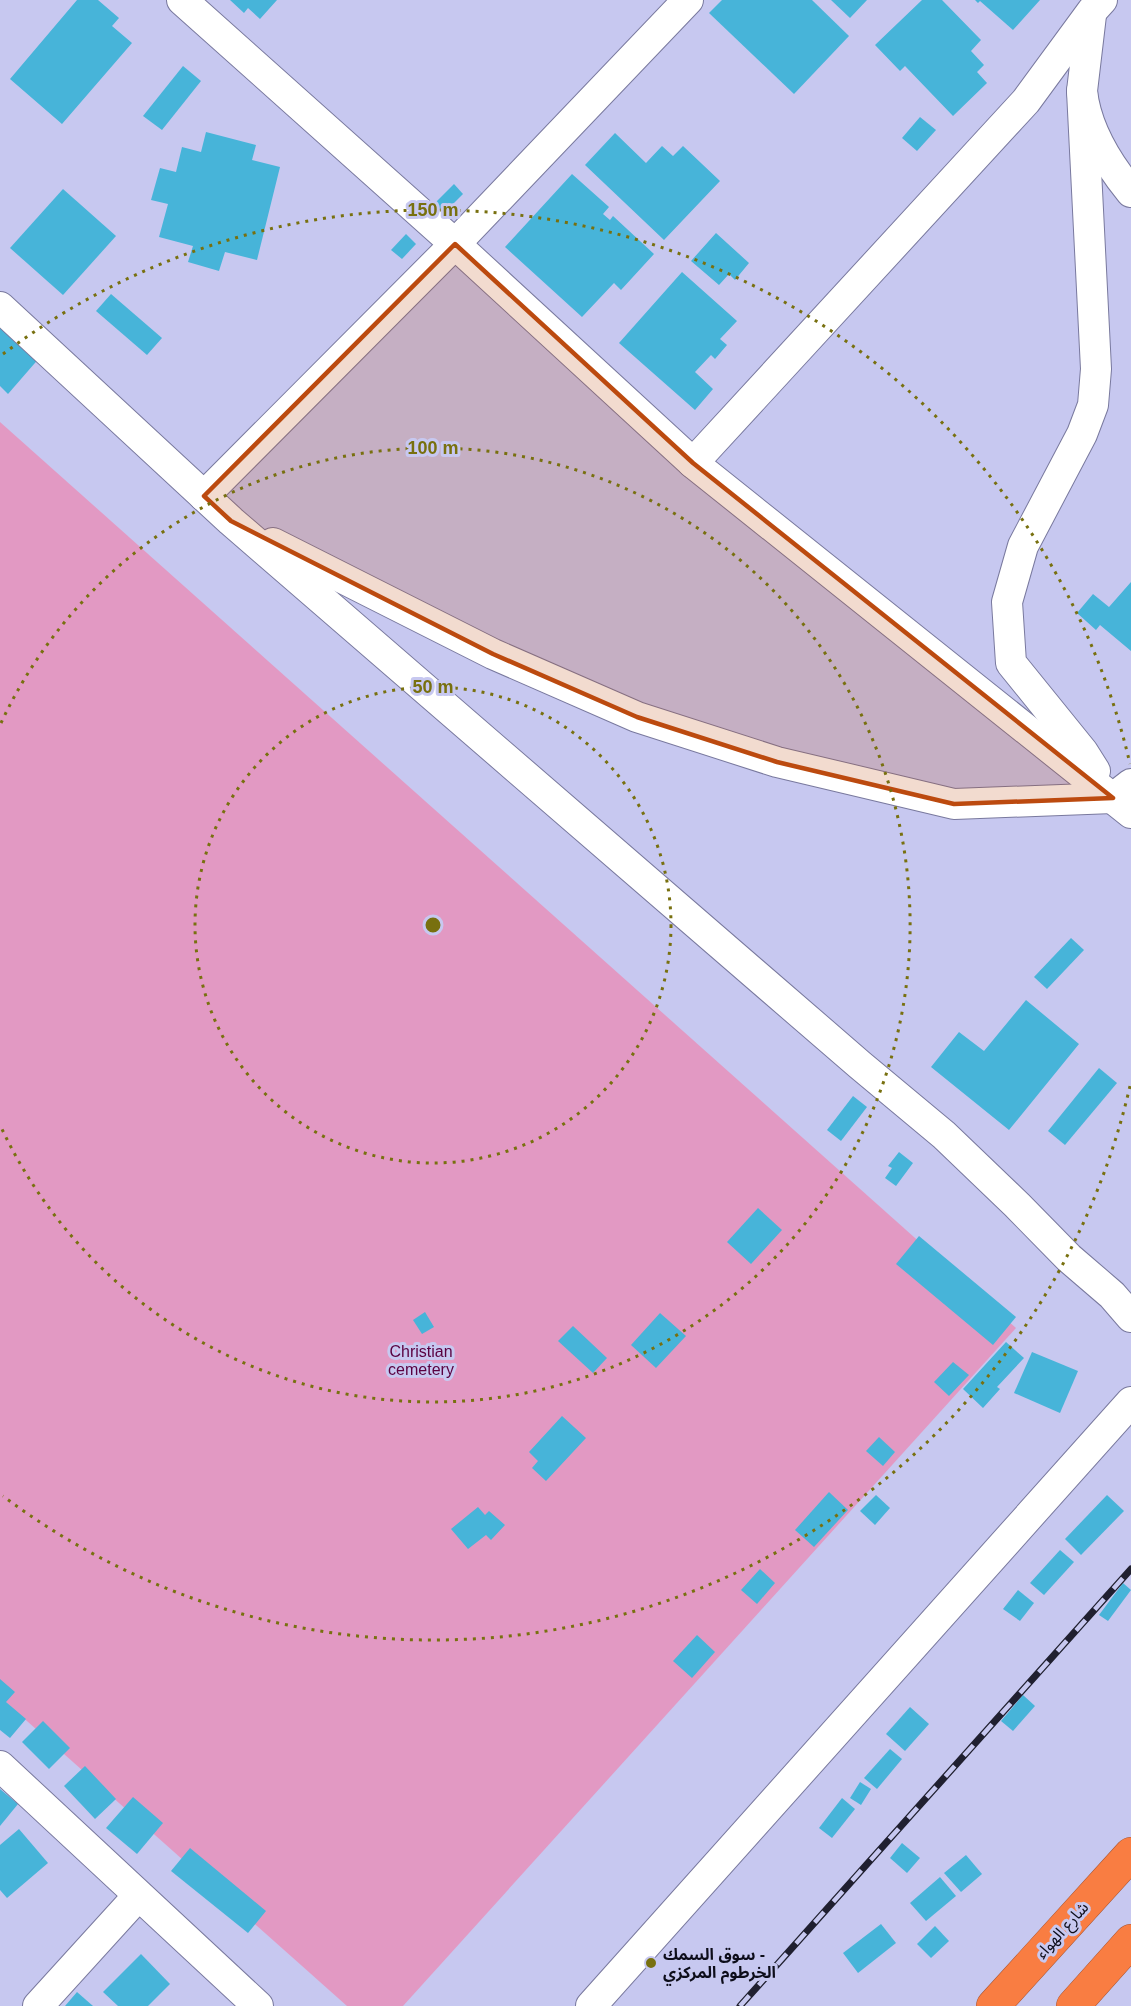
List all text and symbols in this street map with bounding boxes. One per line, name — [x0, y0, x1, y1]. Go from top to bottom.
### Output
text: 150 m — [407, 200, 459, 220]
text: 100 m — [407, 438, 459, 458]
text: 50 m — [412, 677, 454, 697]
centre of rings — [423, 915, 443, 935]
park label: Christian cemetery — [388, 1343, 454, 1378]
street label: شارع الهواء — [1032, 1898, 1095, 1964]
place label: سوق السمك - الخرطوم المركزي — [663, 1946, 776, 1985]
marker: سوق السمك - الخرطوم المركزي — [644, 1956, 658, 1970]

